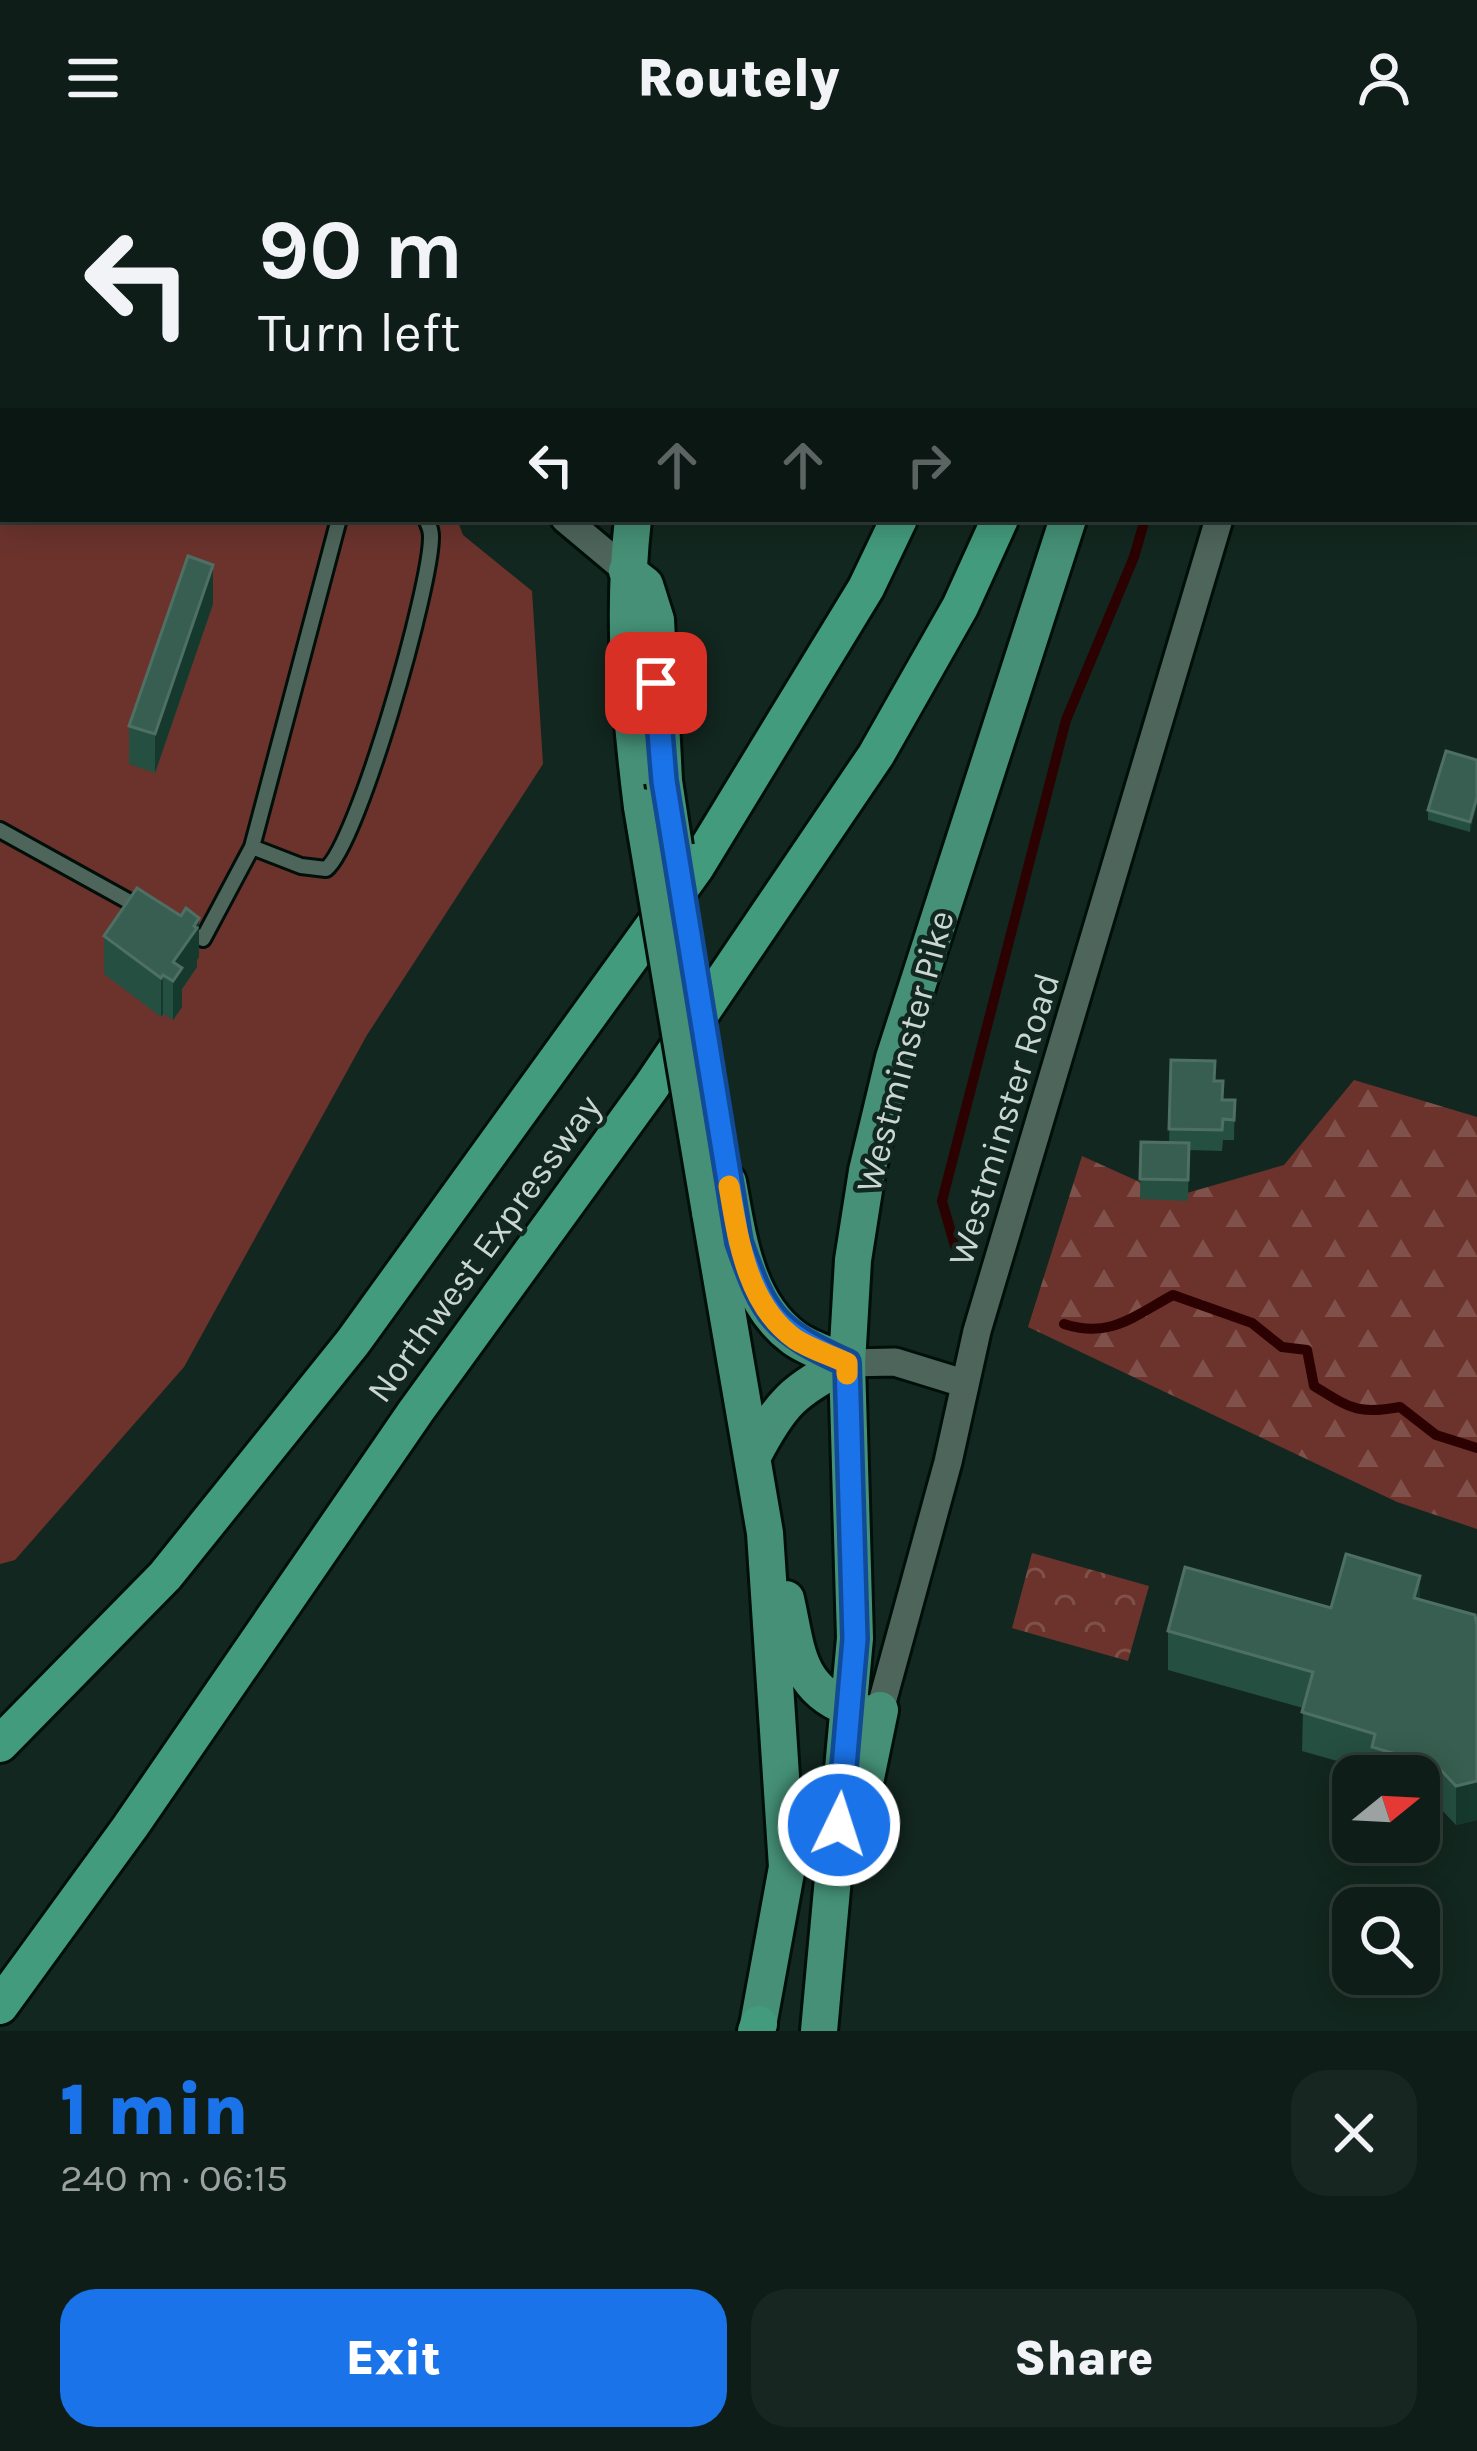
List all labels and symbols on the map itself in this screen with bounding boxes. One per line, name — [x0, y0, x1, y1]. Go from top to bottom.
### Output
pin — [605, 632, 707, 734]
street label: Westminster Pike — [847, 906, 963, 1197]
street label: Westminster Road — [940, 968, 1068, 1271]
street label: Northwest Expressway — [358, 1086, 610, 1411]
north arrow — [1332, 1755, 1440, 1863]
position arrow — [776, 1762, 902, 1888]

